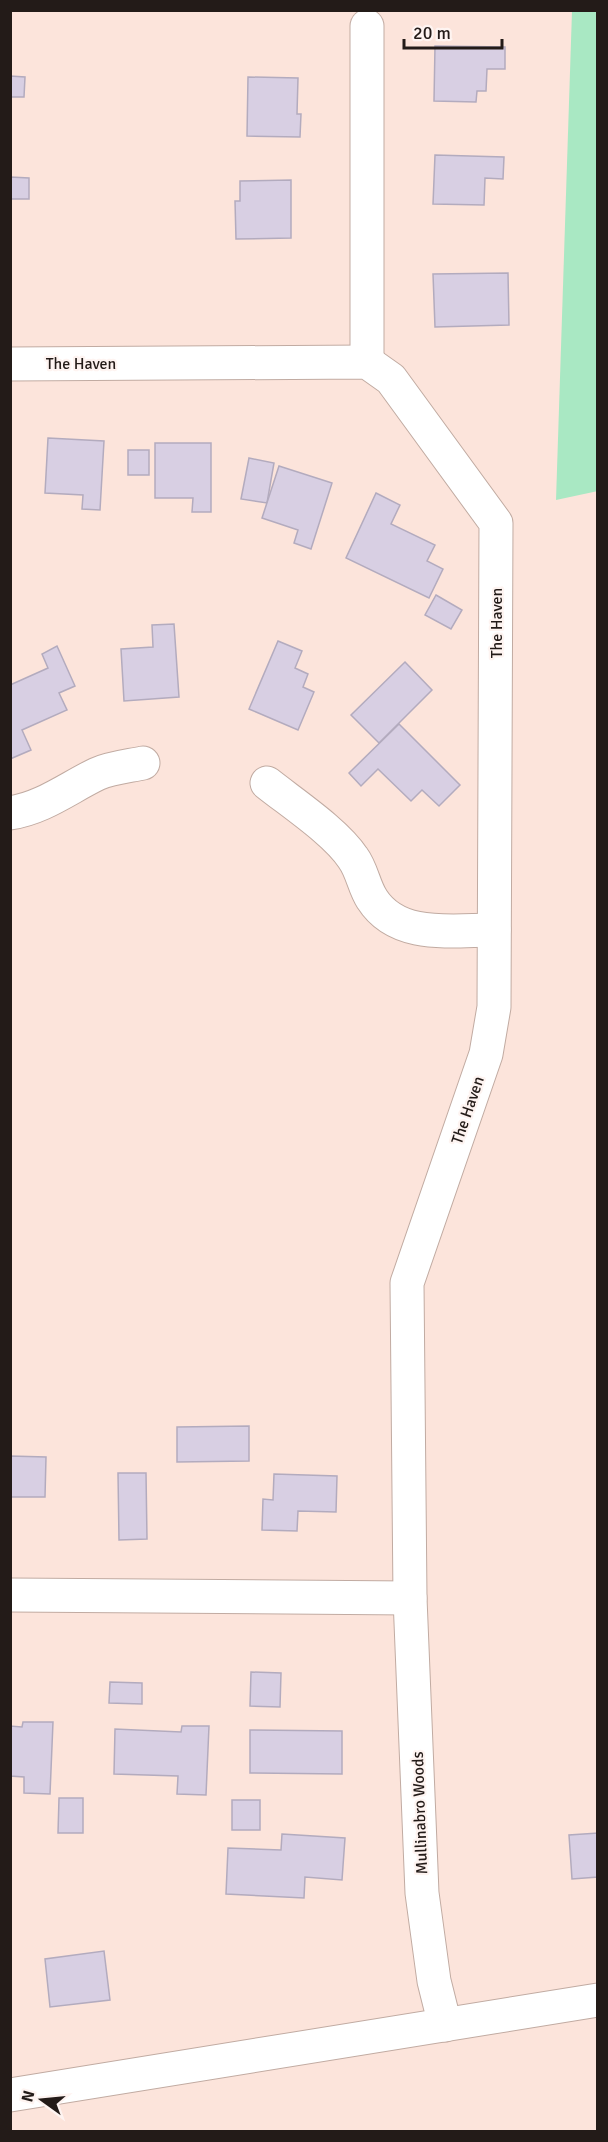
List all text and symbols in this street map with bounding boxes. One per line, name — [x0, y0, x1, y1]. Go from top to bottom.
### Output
scale bar — [404, 12, 502, 50]
text: 20 m — [413, 22, 451, 44]
street label: The Haven — [46, 354, 116, 374]
street label: The Haven — [487, 588, 507, 658]
street label: The Haven — [447, 1074, 489, 1147]
street label: Mullinabro Woods — [408, 1751, 432, 1875]
north arrow — [12, 2070, 72, 2130]
text: N — [17, 2088, 40, 2104]

